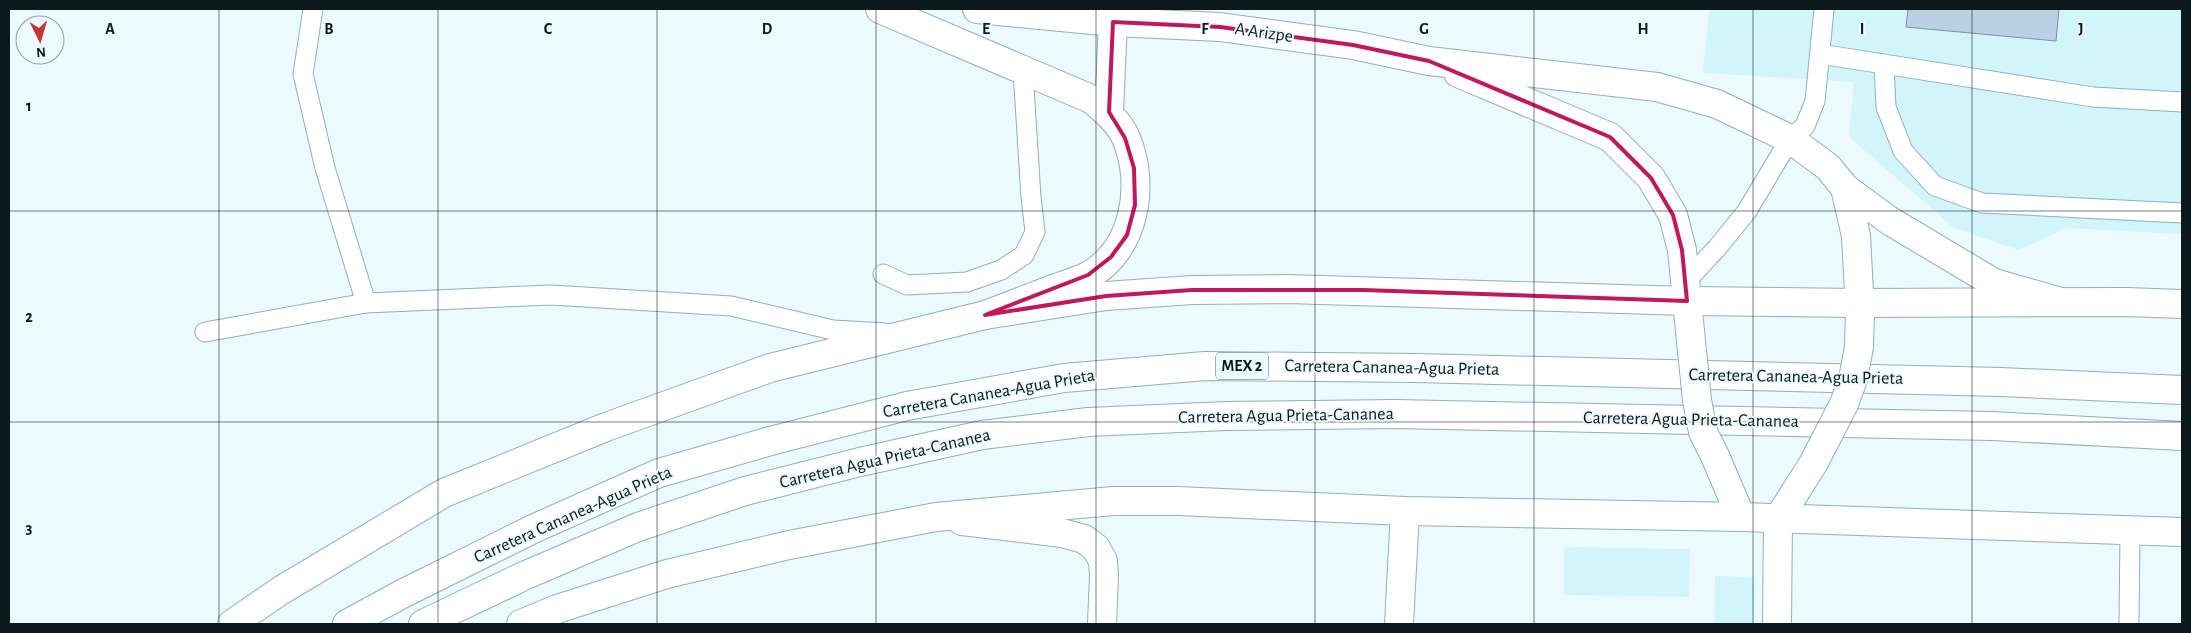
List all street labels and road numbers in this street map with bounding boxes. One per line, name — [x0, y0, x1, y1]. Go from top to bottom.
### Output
street label: A Arizpe — [1234, 20, 1294, 46]
road number: MEX 2 — [1216, 352, 1268, 380]
street label: Carretera Cananea-Agua Prieta — [1284, 357, 1500, 379]
street label: Carretera Cananea-Agua Prieta — [882, 366, 1096, 422]
street label: Carretera Cananea-Agua Prieta — [1688, 366, 1904, 388]
street label: Carretera Agua Prieta-Cananea — [1178, 405, 1394, 427]
street label: Carretera Agua Prieta-Cananea — [1583, 409, 1799, 431]
street label: Carretera Agua Prieta-Cananea — [778, 426, 992, 492]
street label: Carretera Cananea-Agua Prieta — [471, 463, 675, 567]

